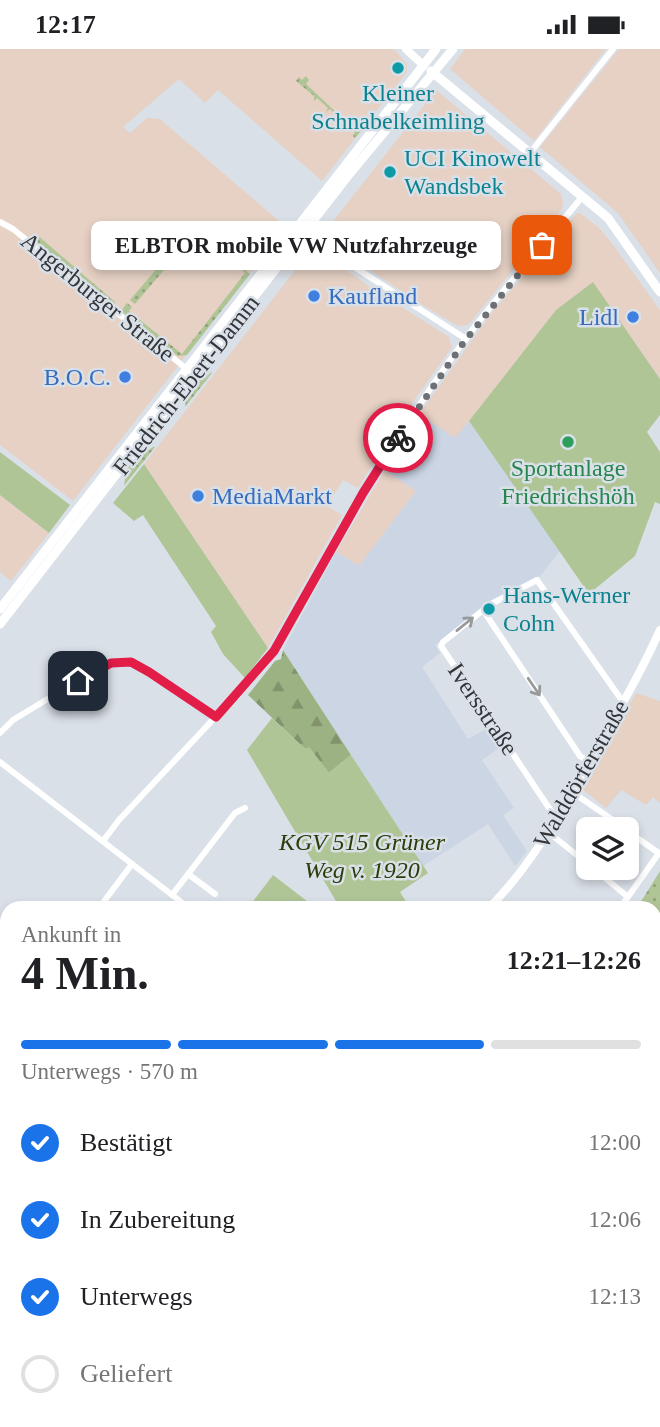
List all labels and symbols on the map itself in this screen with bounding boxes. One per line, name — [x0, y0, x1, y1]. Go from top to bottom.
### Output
marker: Kleiner Schnabelkeimling — [390, 60, 406, 76]
place label: Kleiner Schnabelkeimling — [311, 80, 485, 134]
place label: UCI Kinowelt Wandsbek — [404, 145, 541, 199]
marker: UCI Kinowelt Wandsbek — [382, 164, 398, 180]
pin — [512, 215, 572, 275]
callout: ELBTOR mobile VW Nutzfahrzeuge — [91, 221, 500, 269]
street label: Angerburger Straße — [16, 227, 180, 367]
place label: Kaufland — [328, 283, 417, 309]
marker: Kaufland — [306, 288, 322, 304]
street label: Friedrich-Ebert-Damm — [108, 290, 265, 480]
place label: Lidl — [579, 304, 619, 330]
marker: Lidl — [625, 309, 641, 325]
place label: B.O.C. — [44, 364, 111, 390]
marker: B.O.C. — [117, 369, 133, 385]
courier — [363, 403, 433, 473]
marker: Sportanlage Friedrichshöh — [560, 434, 576, 450]
place label: Sportanlage Friedrichshöh — [501, 455, 635, 509]
place label: MediaMarkt — [212, 483, 332, 509]
marker: MediaMarkt — [190, 488, 206, 504]
place label: Hans-Werner Cohn — [503, 582, 630, 636]
marker: Hans-Werner Cohn — [481, 601, 497, 617]
one-way arrow — [455, 617, 473, 632]
pin — [48, 651, 108, 711]
street label: Iversstraße — [443, 658, 523, 760]
one-way arrow — [527, 677, 542, 696]
street label: Walddörferstraße — [528, 696, 634, 852]
park label: KGV 515 Grüner Weg v. 1920 — [278, 829, 446, 883]

